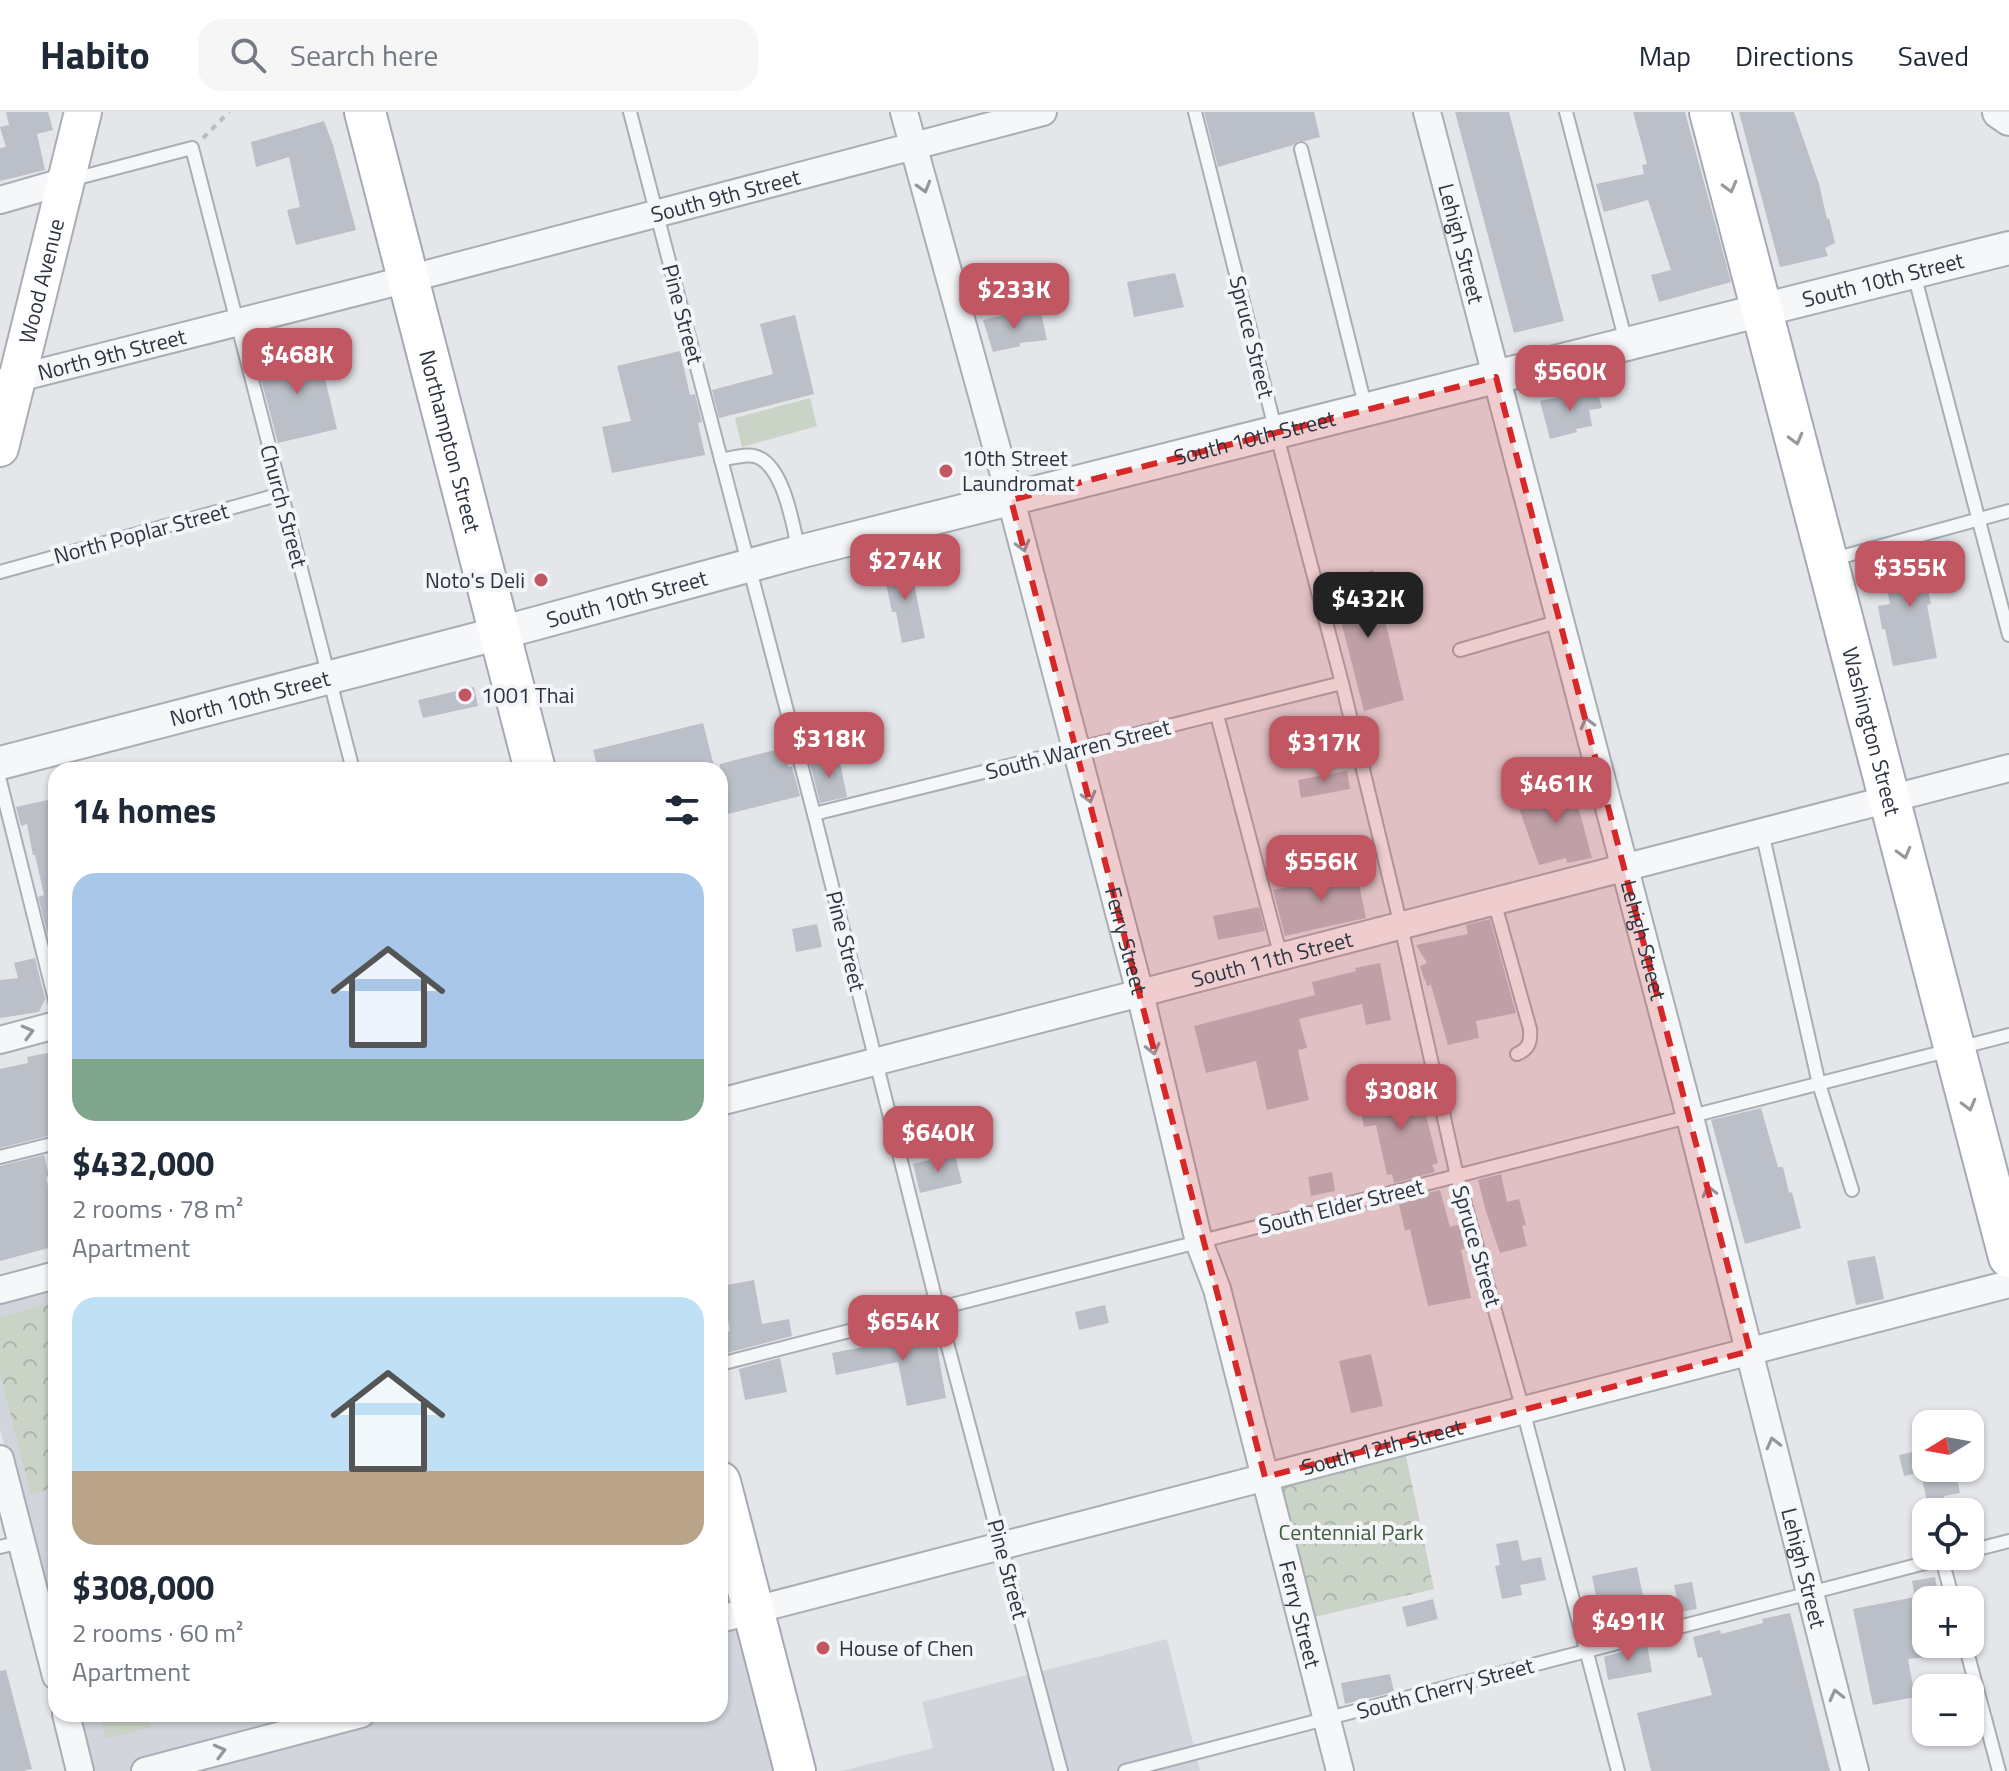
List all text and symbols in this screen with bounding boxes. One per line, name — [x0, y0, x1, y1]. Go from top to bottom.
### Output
search box — [198, 19, 758, 91]
text: Habito — [40, 26, 150, 84]
text: Search here — [290, 32, 438, 78]
icon: search — [226, 33, 270, 77]
text: Map — [1639, 34, 1691, 77]
text: Directions — [1735, 34, 1854, 77]
text: Saved — [1898, 34, 1969, 77]
street label: South 9th Street — [647, 160, 804, 231]
one-way arrow — [915, 180, 931, 194]
street label: Lehigh Street — [1429, 180, 1494, 308]
one-way arrow — [1721, 180, 1737, 194]
street label: Wood Avenue — [9, 215, 73, 347]
street label: South 10th Street — [1799, 243, 1968, 316]
street label: Pine Street — [653, 260, 713, 368]
pin: $233K — [958, 263, 1070, 331]
text: $233K — [977, 269, 1051, 308]
street label: Spruce Street — [1220, 272, 1284, 402]
street label: North 9th Street — [34, 319, 190, 390]
pin: $468K — [241, 328, 353, 396]
text: $468K — [260, 334, 334, 373]
pin: $560K — [1514, 345, 1626, 413]
street label: Northampton Street — [410, 346, 490, 536]
text: $560K — [1533, 351, 1607, 390]
street label: South 10th Street — [1170, 401, 1339, 474]
one-way arrow — [1786, 432, 1803, 446]
street label: Church Street — [251, 441, 317, 571]
place label: 10th Street Laundromat — [962, 441, 1075, 500]
marker: 10th Street Laundromat — [937, 462, 955, 480]
street label: North Poplar Street — [50, 493, 233, 573]
pin: $274K — [849, 534, 961, 602]
one-way arrow — [1014, 538, 1031, 552]
text: $274K — [868, 540, 942, 579]
pin: $355K — [1854, 541, 1966, 609]
text: $355K — [1873, 547, 1947, 586]
street label: South 10th Street — [542, 561, 711, 637]
place label: Noto's Deli — [425, 563, 525, 597]
marker: Noto's Deli — [532, 571, 550, 589]
pin: $432K — [1312, 572, 1424, 640]
text: $432K — [1331, 578, 1405, 617]
street label: Washington Street — [1833, 643, 1910, 820]
street label: North 10th Street — [166, 661, 334, 735]
place label: 1001 Thai — [481, 678, 574, 712]
marker: 1001 Thai — [456, 686, 474, 704]
street label: South Warren Street — [982, 710, 1174, 788]
pin: $318K — [773, 712, 885, 780]
pin: $317K — [1268, 716, 1380, 784]
one-way arrow — [1580, 716, 1597, 730]
text: $318K — [792, 718, 866, 757]
text: $317K — [1287, 722, 1361, 761]
pin: $461K — [1500, 757, 1612, 825]
text: $461K — [1519, 763, 1593, 802]
text: 14 homes — [72, 784, 216, 836]
icon: filters — [660, 788, 704, 832]
one-way arrow — [1080, 790, 1096, 804]
pin: $556K — [1265, 835, 1377, 903]
text: $556K — [1284, 841, 1358, 880]
one-way arrow — [1894, 846, 1911, 860]
street label: Lehigh Street — [1612, 876, 1676, 1004]
street label: Ferry Street — [1096, 883, 1157, 998]
street label: Pine Street — [817, 887, 875, 995]
street label: South 11th Street — [1187, 922, 1356, 996]
icon: home — [316, 925, 460, 1069]
one-way arrow — [21, 1025, 34, 1042]
one-way arrow — [1144, 1042, 1161, 1056]
pin: $308K — [1345, 1064, 1457, 1132]
text: $308K — [1364, 1070, 1438, 1109]
one-way arrow — [1960, 1097, 1977, 1111]
pin: $640K — [882, 1106, 994, 1174]
text: $640K — [901, 1112, 975, 1151]
text: $432,000 — [72, 1137, 214, 1189]
street label: South Elder Street — [1255, 1169, 1427, 1243]
street label: Spruce Street — [1443, 1181, 1511, 1311]
one-way arrow — [1702, 1185, 1719, 1199]
text: 2 rooms · 78 m² — [72, 1189, 243, 1228]
text: Apartment — [72, 1228, 190, 1267]
pin: $654K — [847, 1295, 959, 1363]
text: $654K — [866, 1301, 940, 1340]
icon: home — [316, 1349, 460, 1493]
street label: South 12th Street — [1298, 1410, 1467, 1484]
north arrow — [1912, 1410, 1984, 1482]
map controls — [1912, 1410, 1984, 1746]
one-way arrow — [1766, 1437, 1783, 1451]
button: locate — [1912, 1498, 1984, 1570]
street label: Lehigh Street — [1772, 1504, 1835, 1632]
street label: Pine Street — [978, 1515, 1038, 1623]
park label: Centennial Park — [1279, 1515, 1424, 1549]
street label: Ferry Street — [1270, 1557, 1330, 1672]
text: $308,000 — [72, 1561, 214, 1613]
button: + — [1912, 1586, 1984, 1658]
pin: $491K — [1572, 1595, 1684, 1663]
text: $491K — [1591, 1601, 1665, 1640]
text: 2 rooms · 60 m² — [72, 1613, 243, 1652]
place label: House of Chen — [839, 1631, 974, 1665]
marker: House of Chen — [814, 1639, 832, 1657]
street label: South Cherry Street — [1353, 1648, 1538, 1728]
text: Apartment — [72, 1652, 190, 1691]
button: − — [1912, 1674, 1984, 1746]
one-way arrow — [1829, 1689, 1846, 1703]
one-way arrow — [213, 1744, 227, 1761]

